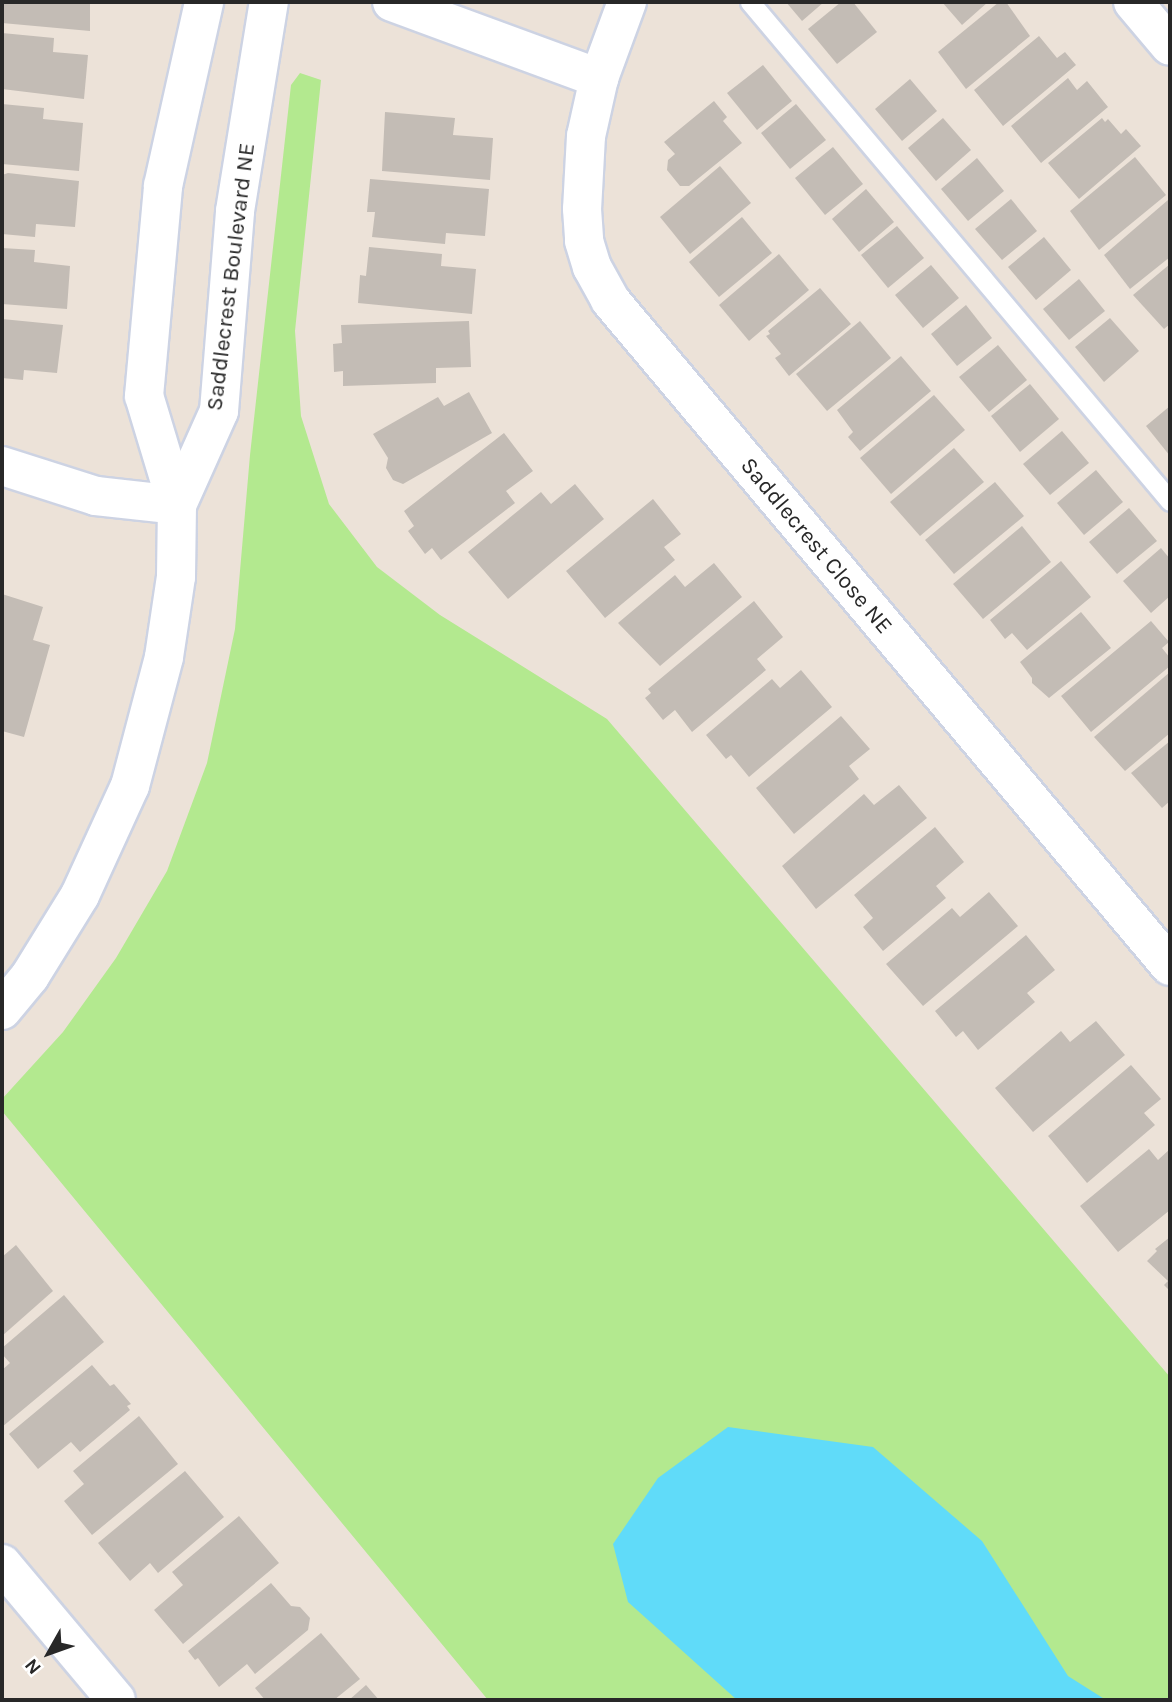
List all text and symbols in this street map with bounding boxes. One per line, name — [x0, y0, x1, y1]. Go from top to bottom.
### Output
street label: Saddlecrest Boulevard NE — [201, 142, 261, 412]
street label: Saddlecrest Close NE — [734, 452, 898, 640]
north arrow — [14, 1618, 84, 1688]
text: N — [20, 1654, 46, 1679]

